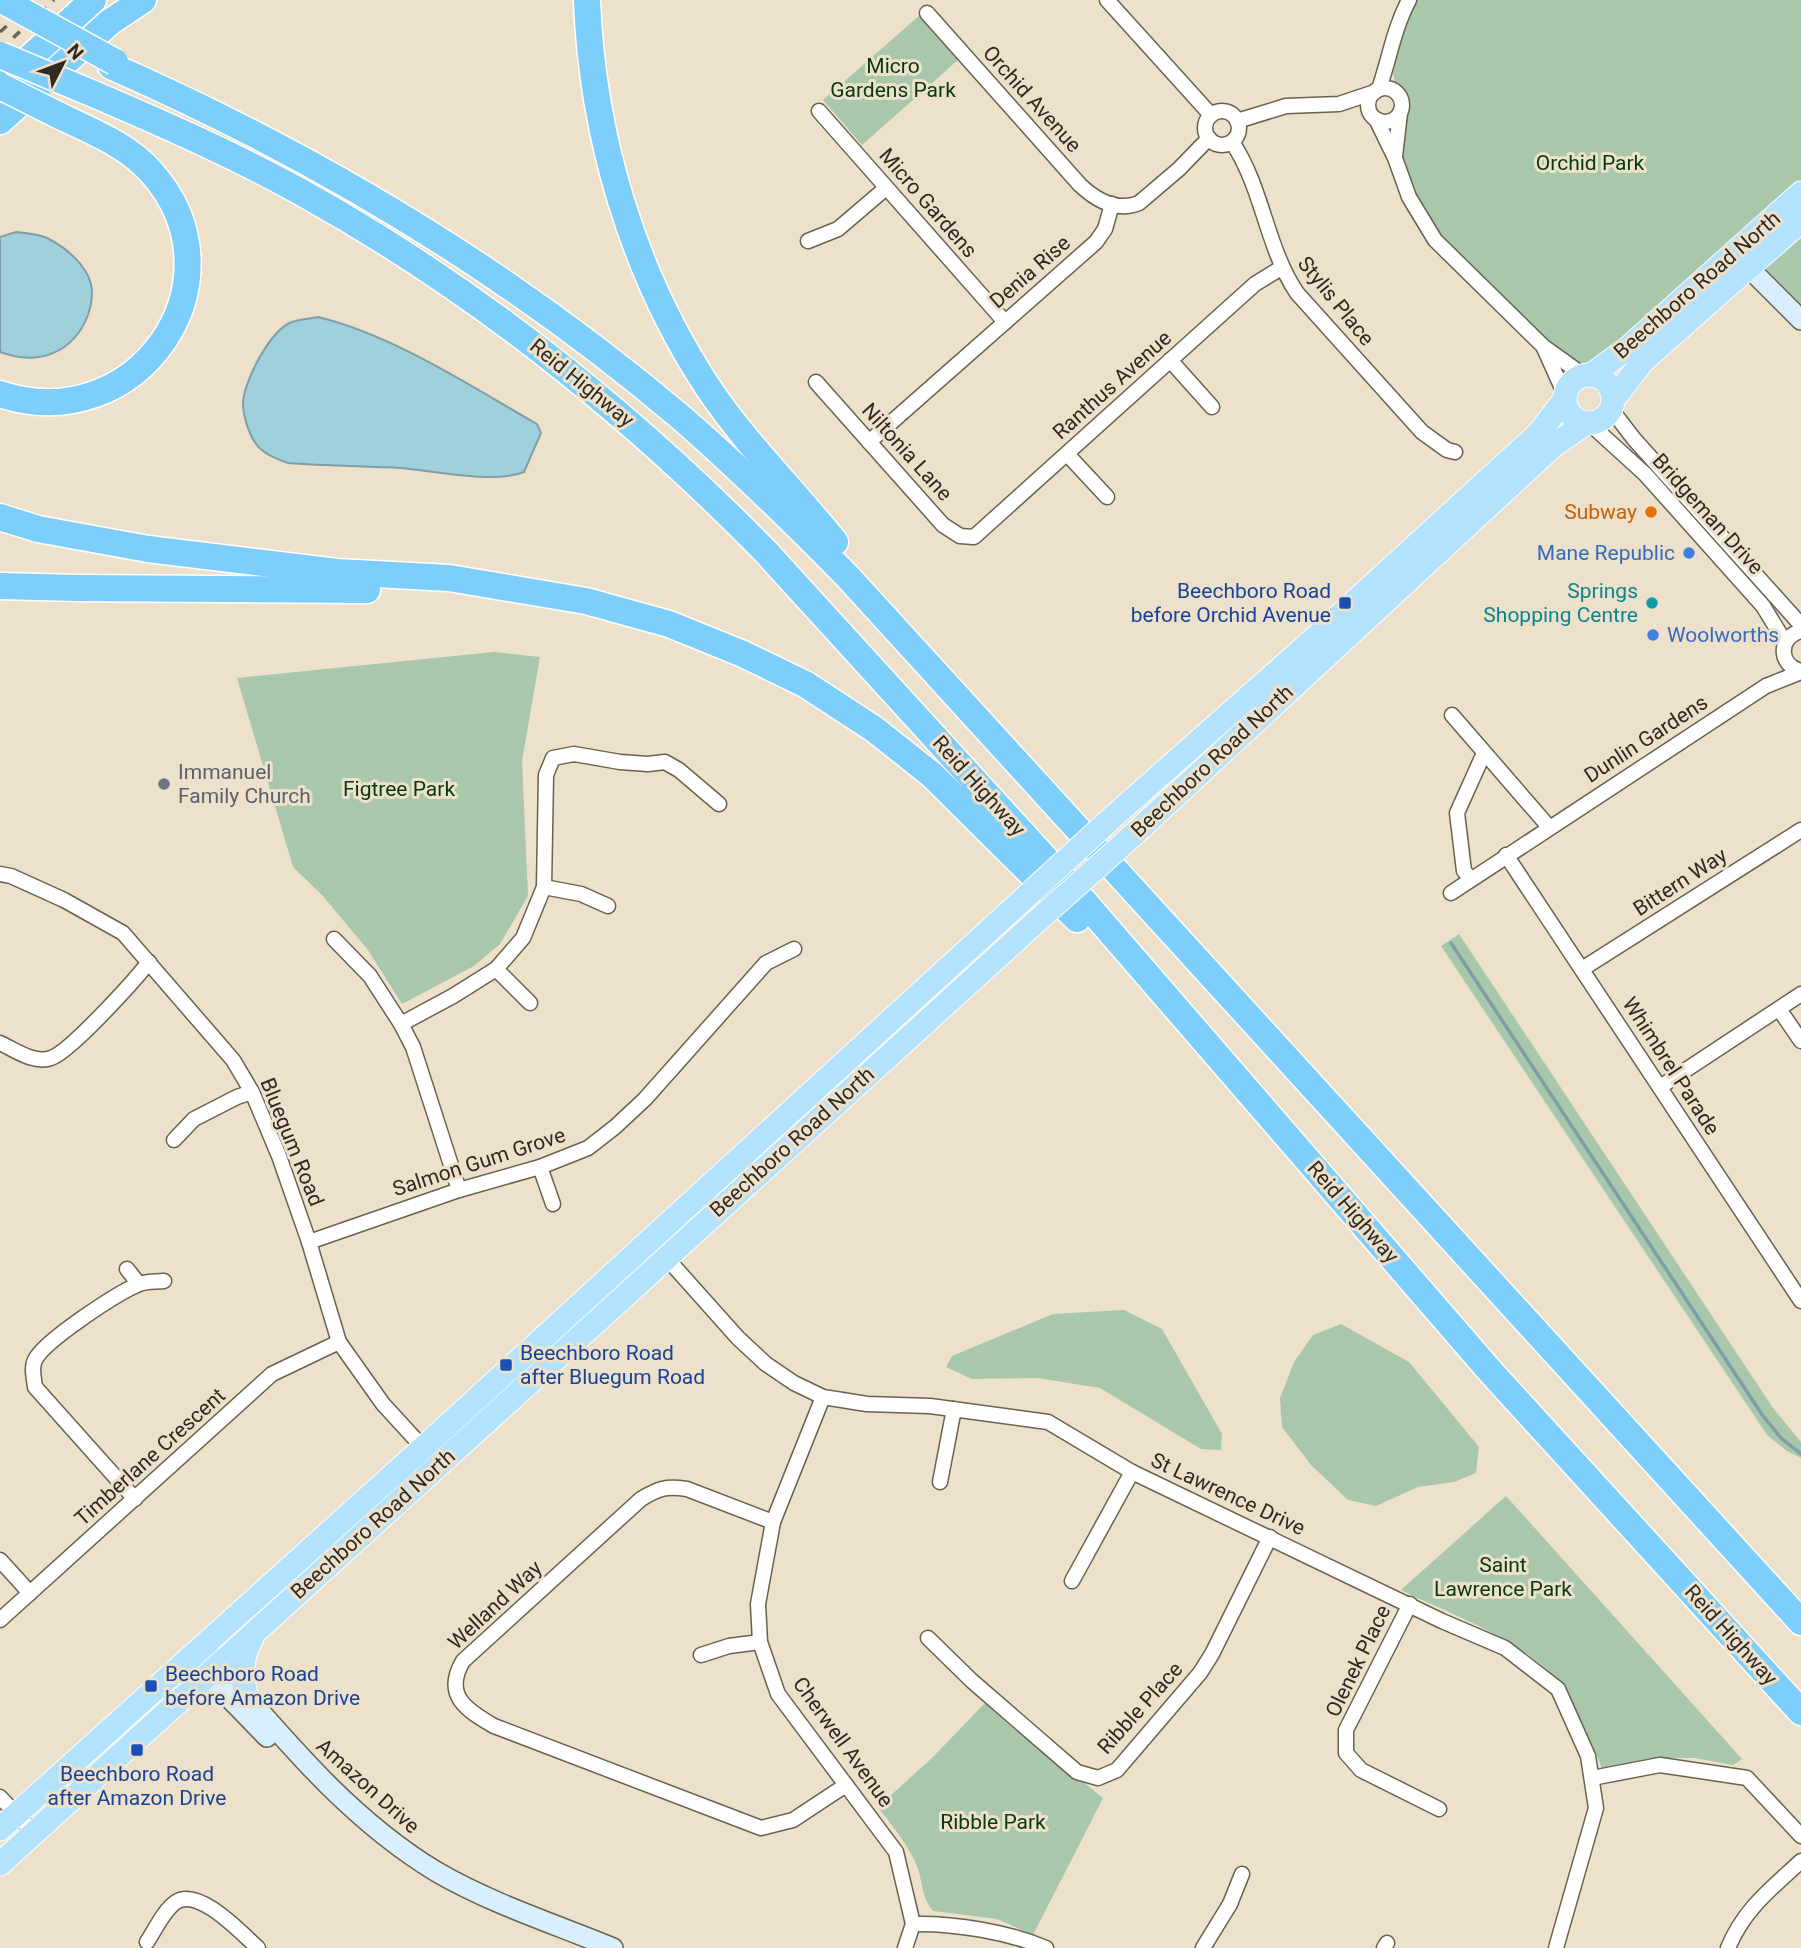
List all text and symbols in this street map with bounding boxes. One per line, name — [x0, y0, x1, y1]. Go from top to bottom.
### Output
north arrow — [28, 28, 98, 98]
text: N — [62, 39, 88, 65]
street label: Orchid Avenue — [978, 41, 1086, 157]
park label: Micro Gardens Park — [830, 54, 956, 102]
street label: Micro Gardens — [874, 144, 982, 262]
park label: Orchid Park — [1536, 151, 1645, 175]
street label: Beechboro Road North — [1609, 206, 1785, 364]
street label: Denia Rise — [985, 231, 1075, 313]
street label: Stylis Place — [1293, 252, 1379, 350]
street label: Ranthus Avenue — [1048, 326, 1176, 444]
street label: Reid Highway — [525, 334, 639, 432]
street label: Niltonia Lane — [857, 398, 957, 506]
street label: Bridgeman Drive — [1648, 449, 1768, 579]
place label: Subway — [1564, 500, 1637, 524]
marker: Subway — [1643, 504, 1659, 520]
place label: Mane Republic — [1537, 541, 1675, 565]
marker: Mane Republic — [1681, 545, 1697, 561]
place label: Beechboro Road before Orchid Avenue — [1131, 579, 1331, 627]
place label: Springs Shopping Centre — [1483, 579, 1638, 627]
marker: Beechboro Road before Orchid Avenue — [1337, 595, 1353, 611]
marker: Springs Shopping Centre — [1644, 595, 1660, 611]
place label: Woolworths — [1667, 623, 1779, 647]
marker: Woolworths — [1645, 627, 1661, 643]
street label: Beechboro Road North — [1126, 680, 1298, 842]
street label: Dunlin Gardens — [1580, 690, 1712, 788]
street label: Reid Highway — [928, 731, 1030, 841]
place label: Immanuel Family Church — [178, 760, 311, 808]
marker: Immanuel Family Church — [156, 776, 172, 792]
park label: Figtree Park — [343, 777, 455, 801]
street label: Bittern Way — [1629, 843, 1731, 921]
street label: Whimbrel Parade — [1617, 993, 1725, 1139]
street label: Beechboro Road North — [705, 1062, 879, 1222]
street label: Bluegum Road — [255, 1074, 329, 1210]
street label: Salmon Gum Grove — [390, 1123, 568, 1201]
street label: Reid Highway — [1302, 1156, 1404, 1268]
place label: Beechboro Road after Bluegum Road — [520, 1341, 705, 1389]
marker: Beechboro Road after Bluegum Road — [498, 1357, 514, 1373]
street label: Timberlane Crescent — [70, 1383, 230, 1531]
street label: Beechboro Road North — [286, 1444, 460, 1604]
street label: St Lawrence Drive — [1147, 1448, 1309, 1540]
park label: Saint Lawrence Park — [1434, 1553, 1572, 1601]
street label: Welland Way — [443, 1556, 547, 1654]
street label: Reid Highway — [1680, 1580, 1782, 1690]
street label: Olenek Place — [1321, 1601, 1395, 1721]
street label: Ribble Place — [1093, 1657, 1187, 1759]
place label: Beechboro Road before Amazon Drive — [165, 1662, 360, 1710]
street label: Cherwell Avenue — [788, 1672, 898, 1812]
marker: Beechboro Road before Amazon Drive — [143, 1678, 159, 1694]
street label: Amazon Drive — [312, 1734, 424, 1838]
marker: Beechboro Road after Amazon Drive — [129, 1742, 145, 1758]
place label: Beechboro Road after Amazon Drive — [48, 1762, 226, 1810]
park label: Ribble Park — [940, 1810, 1046, 1834]

